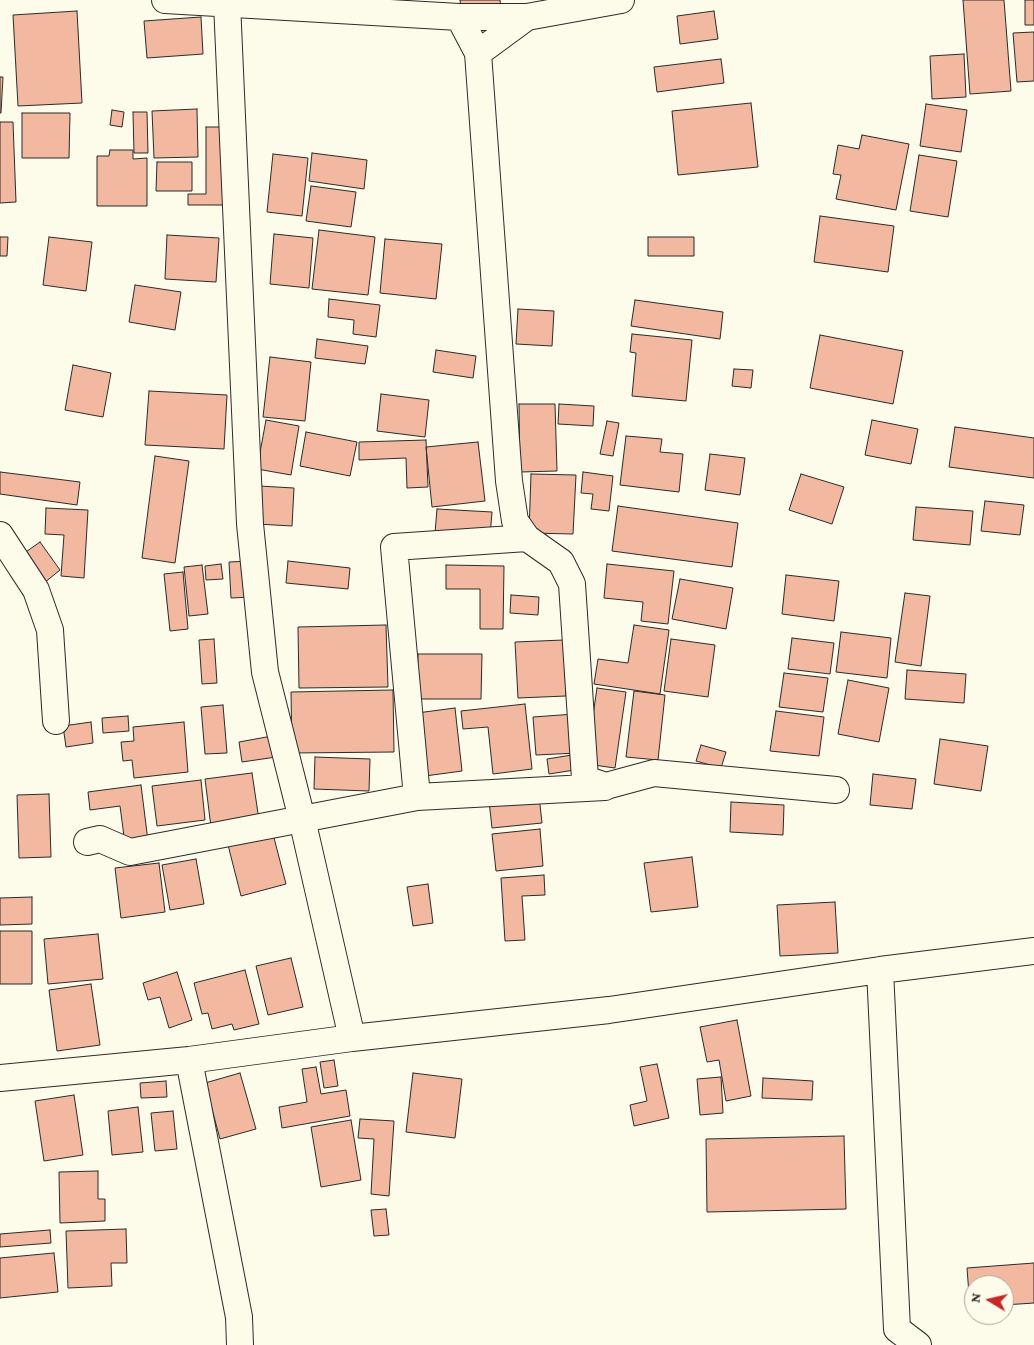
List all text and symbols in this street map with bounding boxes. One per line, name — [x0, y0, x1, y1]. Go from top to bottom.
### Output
north arrow — [964, 1275, 1014, 1325]
text: N — [967, 1292, 984, 1304]

